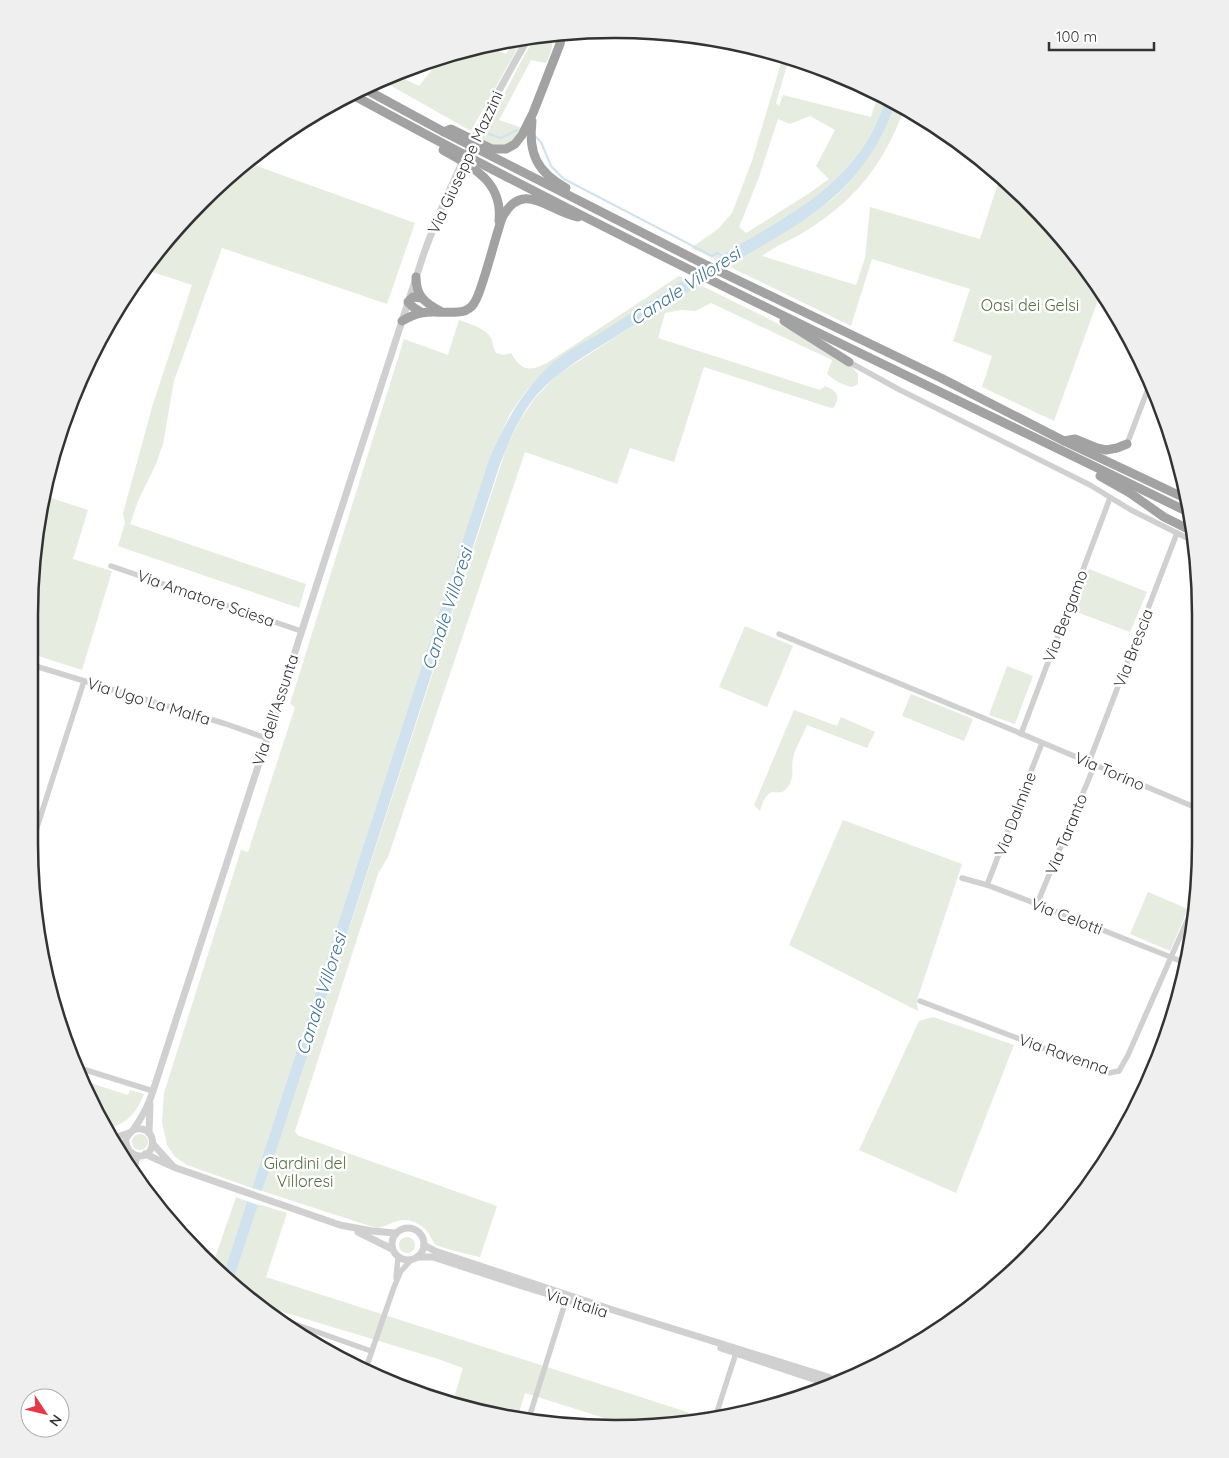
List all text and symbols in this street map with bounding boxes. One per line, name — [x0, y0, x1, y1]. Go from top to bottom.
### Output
scale bar — [1049, 20, 1154, 52]
text: 100 m — [1056, 27, 1097, 46]
street label: Via Giuseppe Mazzini — [423, 87, 507, 237]
water label: Canale Villoresi — [626, 241, 746, 330]
park label: Oasi dei Gelsi — [981, 295, 1079, 315]
water label: Canale Villoresi — [416, 543, 478, 673]
street label: Via Amatore Sciesa — [135, 565, 277, 631]
street label: Via Bergamo — [1038, 567, 1092, 665]
street label: Via Brescia — [1109, 606, 1157, 690]
street label: Via dell'Assunta — [248, 652, 302, 768]
street label: Via Ugo La Malfa — [85, 673, 213, 729]
street label: Via Torino — [1072, 747, 1148, 795]
street label: Via Dalmine — [990, 769, 1040, 859]
street label: Via Taranto — [1041, 790, 1091, 878]
street label: Via Celotti — [1028, 893, 1106, 939]
water label: Canale Villoresi — [290, 928, 352, 1058]
street label: Via Ravenna — [1016, 1029, 1112, 1079]
park label: Giardini del Villoresi — [264, 1153, 346, 1191]
street label: Via Italia — [543, 1284, 611, 1322]
north arrow — [20, 1388, 70, 1438]
text: N — [45, 1411, 66, 1430]

